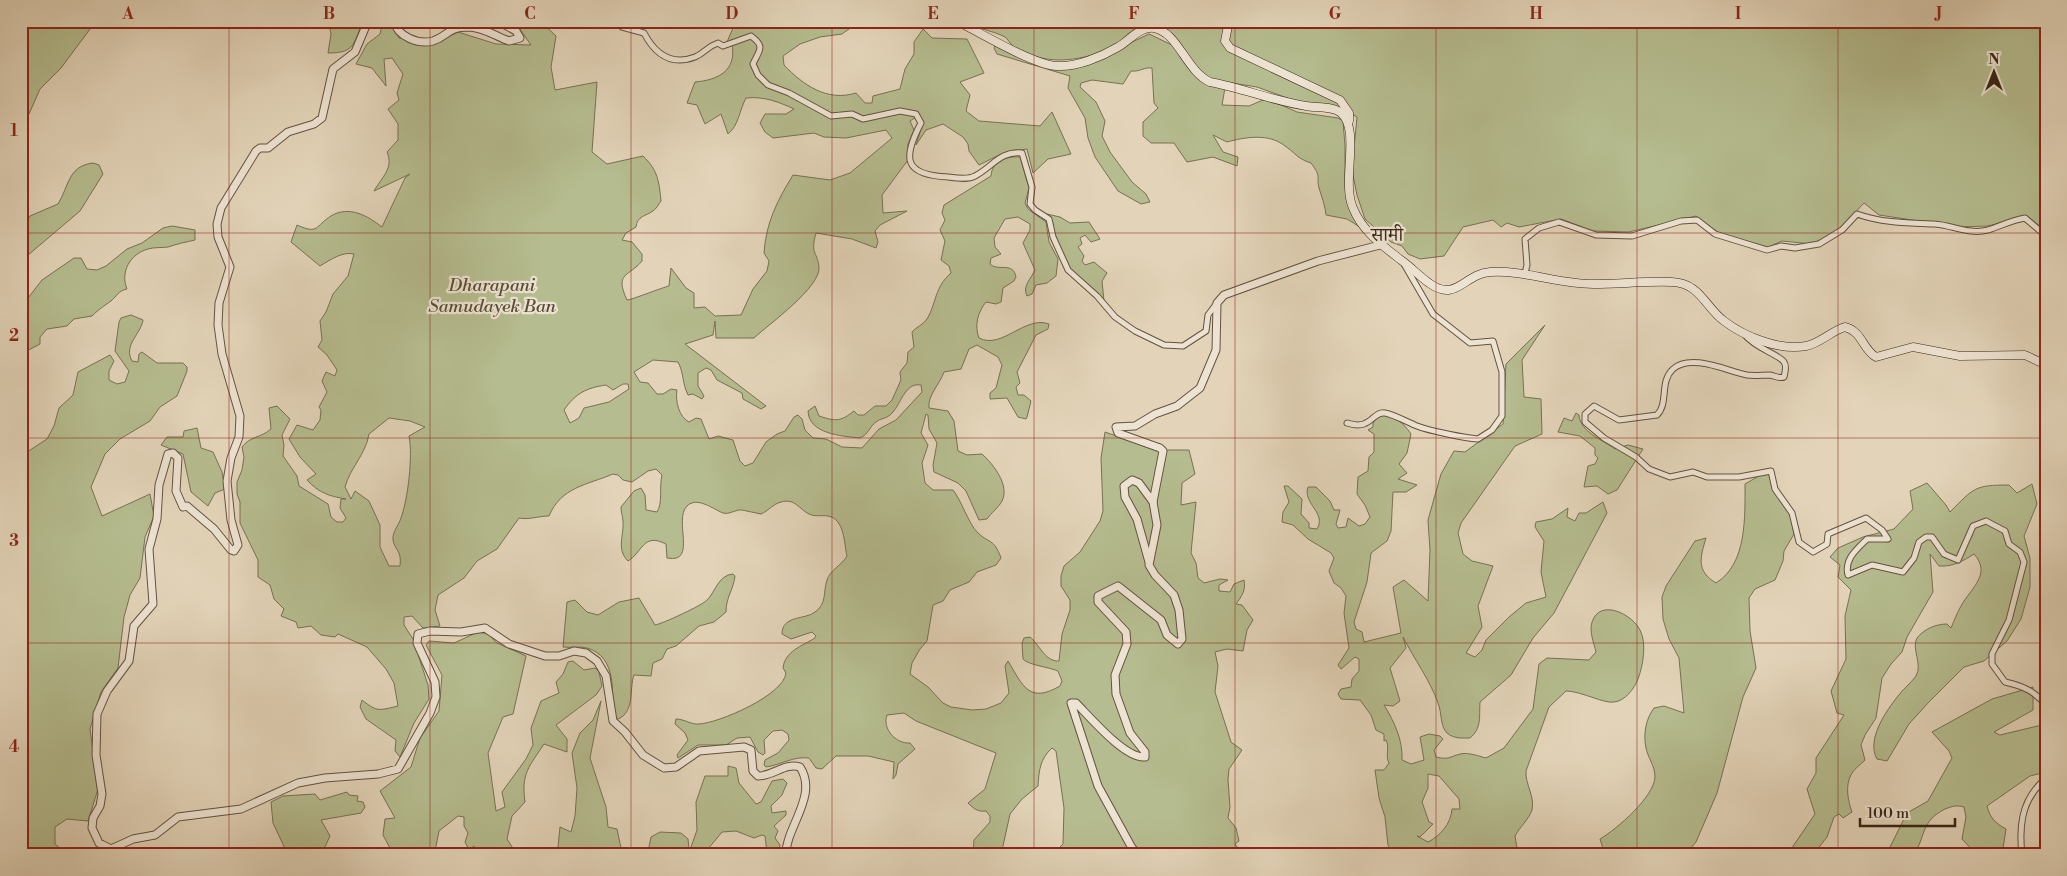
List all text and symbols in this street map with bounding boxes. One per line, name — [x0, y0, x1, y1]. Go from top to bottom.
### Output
text: A — [121, 4, 134, 24]
text: B — [323, 4, 335, 24]
text: C — [524, 4, 536, 24]
text: D — [726, 4, 739, 24]
text: E — [927, 4, 939, 24]
text: F — [1128, 4, 1140, 24]
text: G — [1329, 4, 1342, 24]
text: H — [1529, 4, 1543, 24]
text: I — [1735, 4, 1741, 24]
text: J — [1934, 4, 1942, 24]
north arrow — [1970, 48, 2020, 98]
text: N — [1988, 51, 2000, 69]
text: 1 — [10, 121, 18, 141]
district label: सामी — [1370, 223, 1404, 247]
park label: Dharapani Samudayek Ban — [428, 274, 557, 318]
text: 2 — [9, 326, 19, 346]
text: 3 — [9, 531, 19, 551]
text: 4 — [9, 737, 20, 757]
scale bar — [1860, 796, 1954, 828]
text: 100 m — [1867, 804, 1909, 823]

